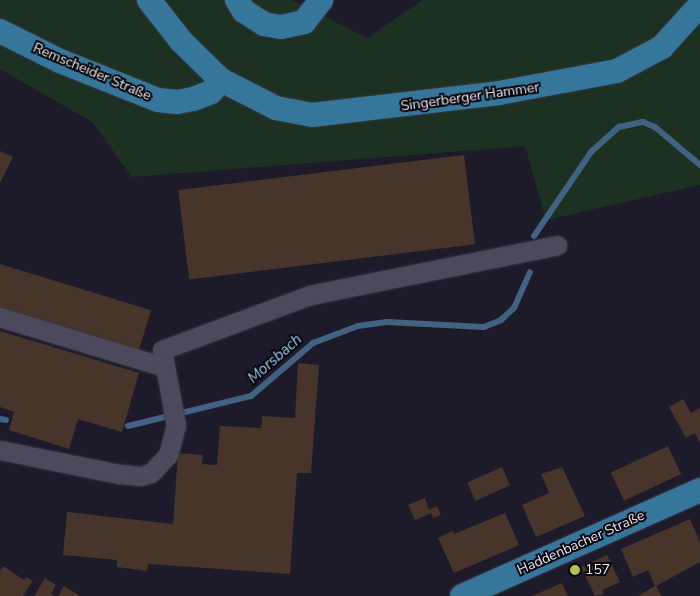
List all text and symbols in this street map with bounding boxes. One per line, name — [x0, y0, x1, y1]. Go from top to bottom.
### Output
street label: Remscheider Straße — [30, 40, 154, 104]
street label: Singerberger Hammer — [400, 79, 540, 115]
water label: Morsbach — [244, 331, 306, 387]
street label: Haddenbacher Straße — [515, 507, 647, 579]
place label: 157 — [585, 562, 610, 578]
marker: 157 — [569, 564, 581, 576]

